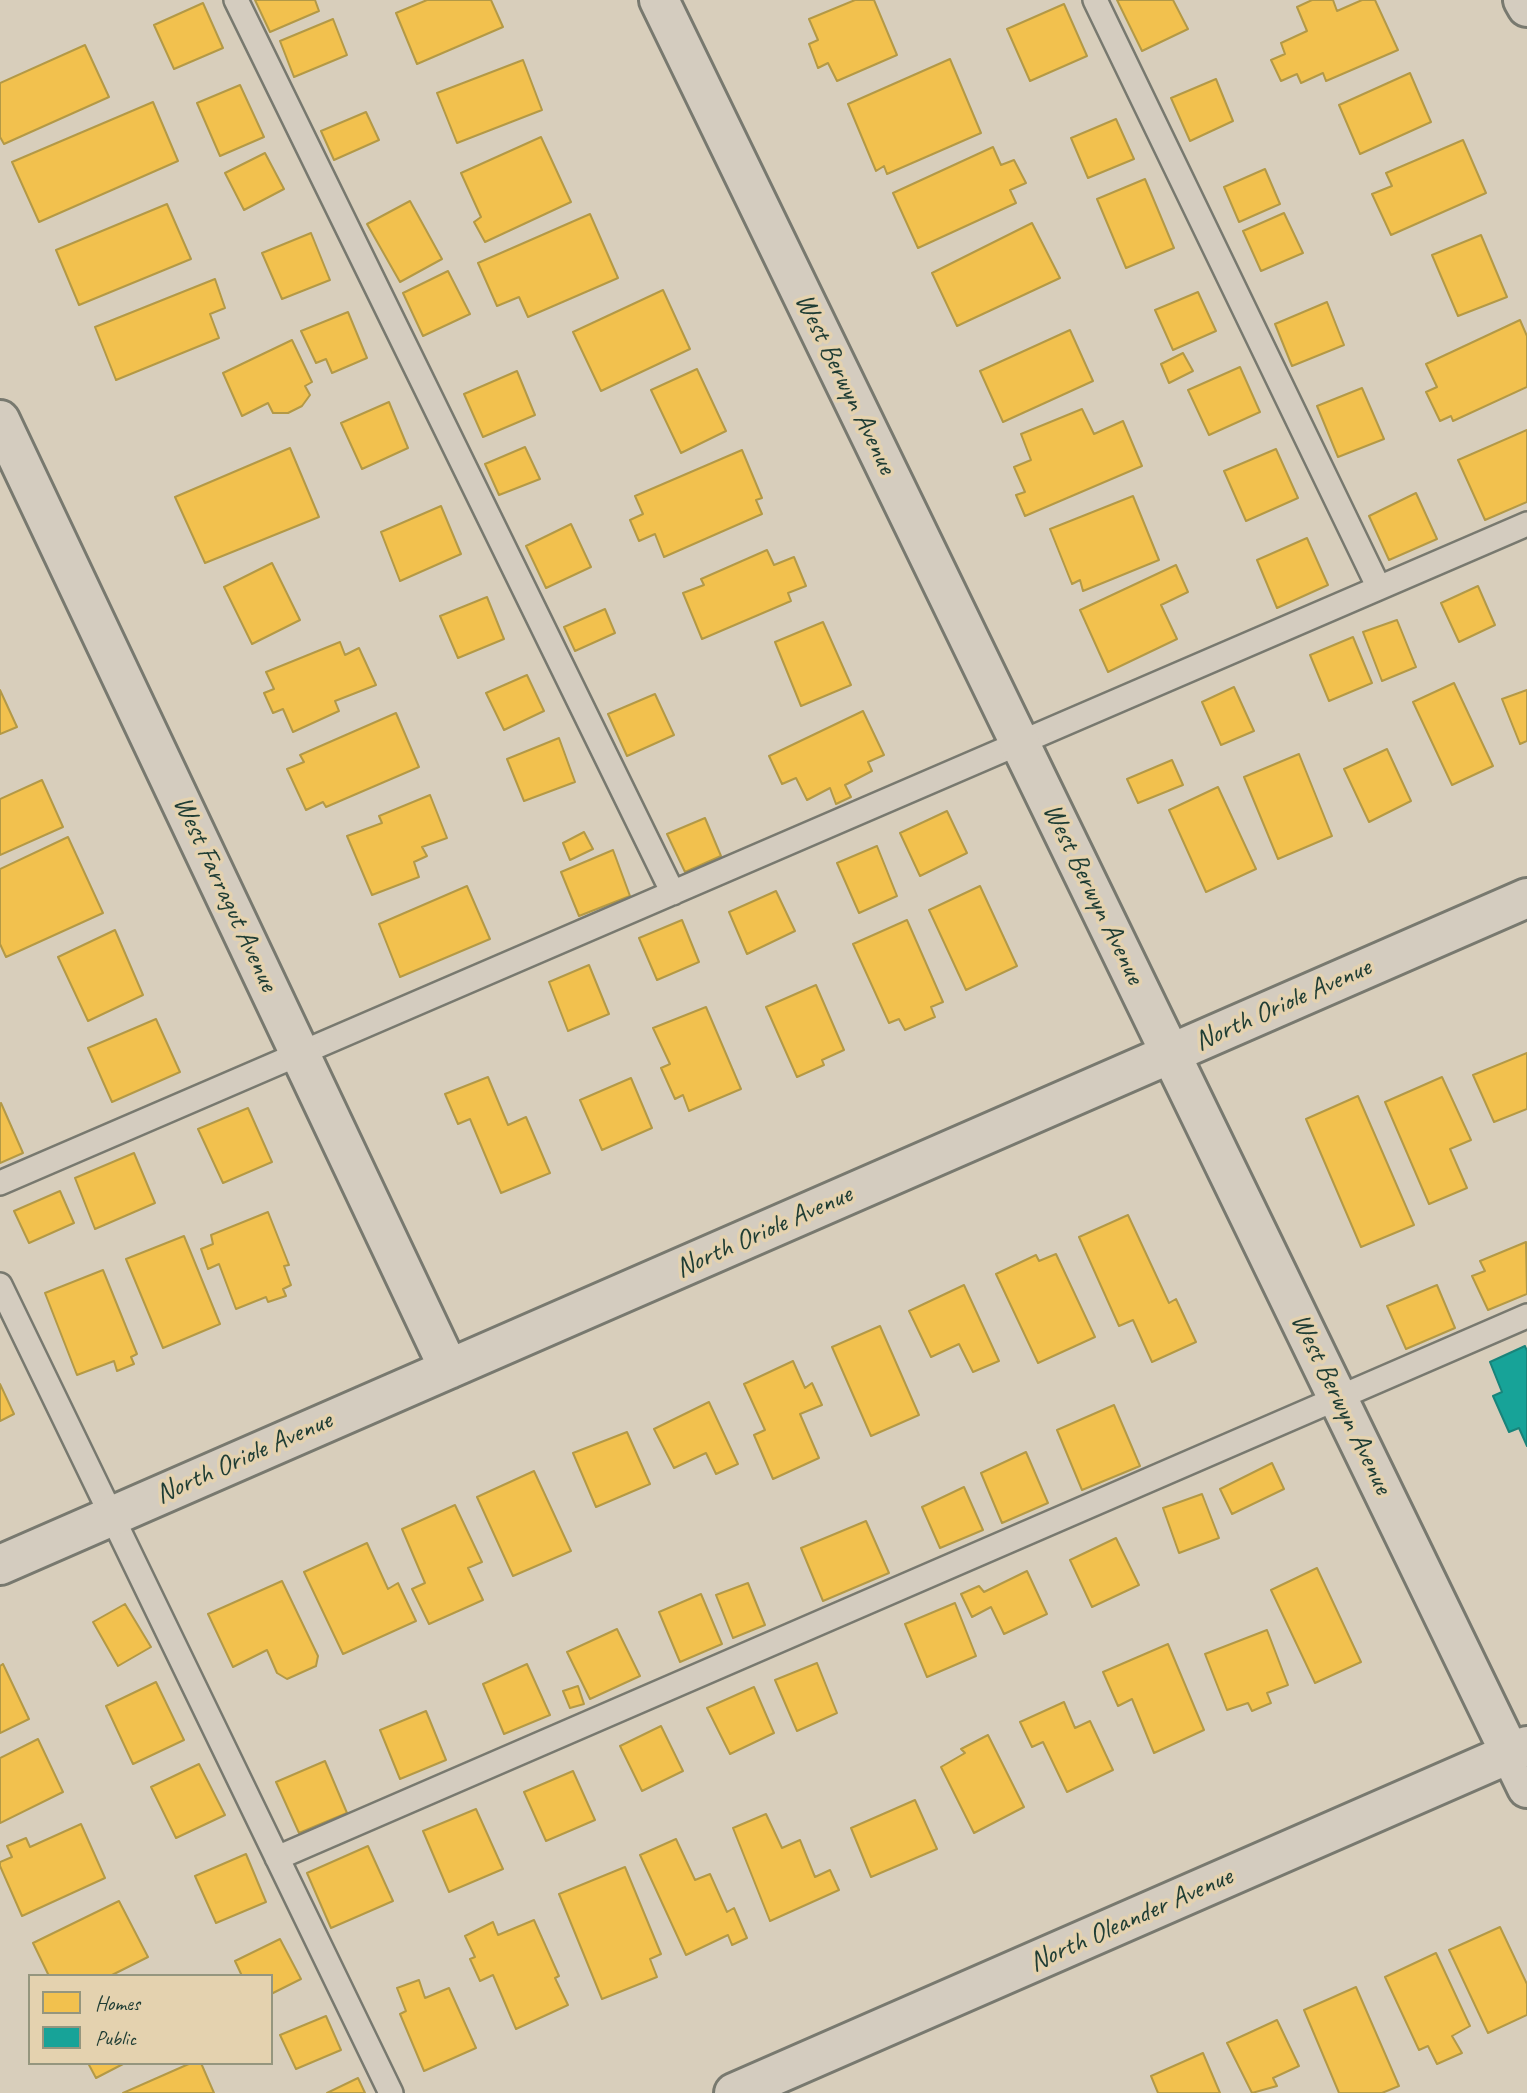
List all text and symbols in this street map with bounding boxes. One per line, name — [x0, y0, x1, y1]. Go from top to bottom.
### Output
street label: West Berwyn Avenue — [787, 288, 903, 480]
street label: West Farragut Avenue — [165, 791, 285, 997]
street label: West Berwyn Avenue — [1035, 798, 1151, 990]
street label: North Oriole Avenue — [1190, 951, 1376, 1059]
street label: North Oriole Avenue — [671, 1178, 857, 1286]
street label: West Berwyn Avenue — [1283, 1308, 1399, 1500]
street label: North Oriole Avenue — [151, 1404, 337, 1512]
street label: North Oleander Avenue — [1024, 1860, 1238, 1980]
legend — [28, 1974, 273, 2065]
text: Homes — [95, 1990, 140, 2016]
text: Public — [95, 2025, 136, 2051]

